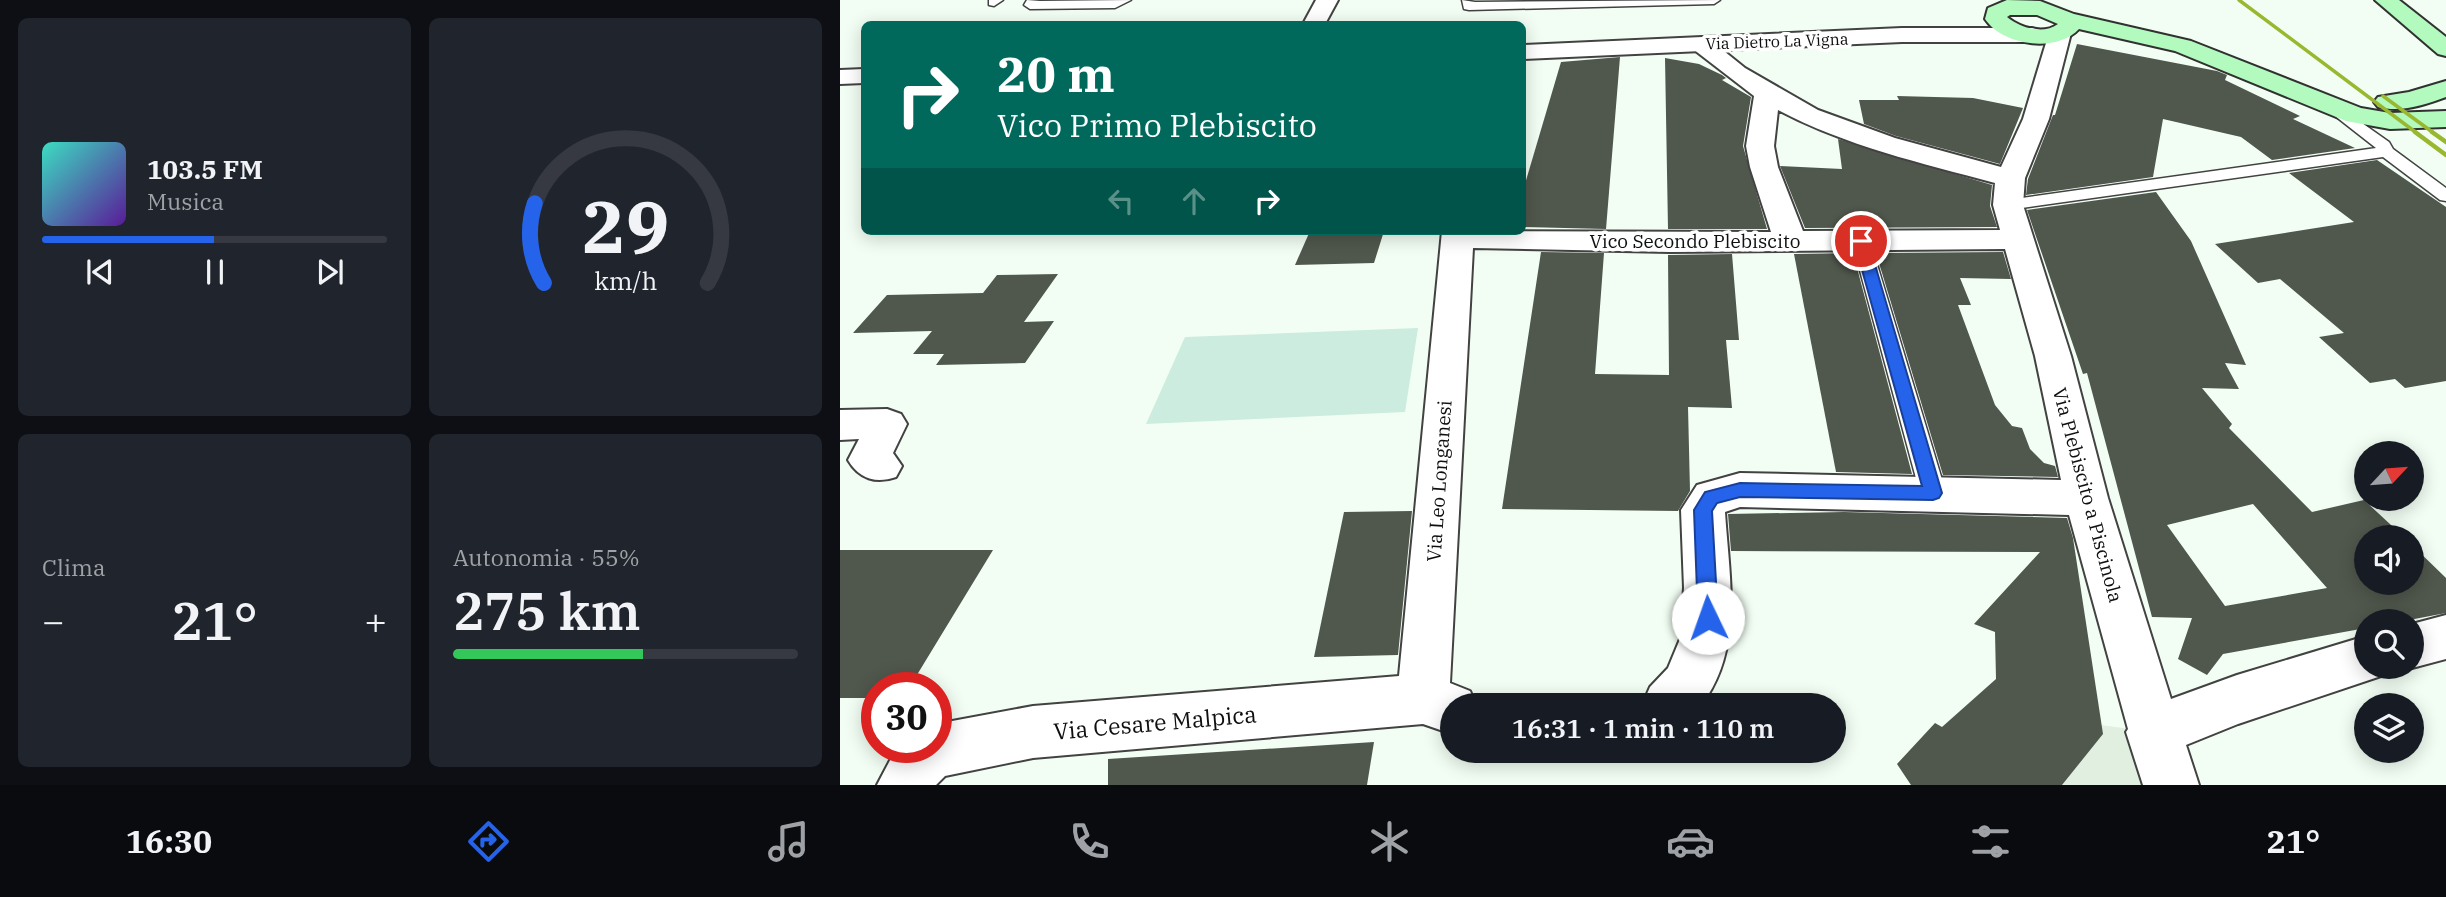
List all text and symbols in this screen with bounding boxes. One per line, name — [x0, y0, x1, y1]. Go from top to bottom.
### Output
street label: Via Dietro La Vigna — [1705, 28, 1849, 53]
text: 20 m — [997, 42, 1115, 105]
icon: right — [882, 49, 973, 140]
text: Vico Primo Plebiscito — [997, 104, 1317, 146]
text: 103.5 FM — [147, 152, 263, 186]
text: 29 — [582, 178, 669, 273]
icon: left — [1102, 182, 1140, 220]
icon: ahead — [1175, 182, 1213, 220]
icon: right — [1248, 182, 1286, 220]
text: Musica — [147, 186, 224, 216]
pin — [1831, 211, 1891, 271]
icon: arrive — [1842, 222, 1880, 260]
street label: Vico Secondo Plebiscito — [1589, 229, 1801, 253]
icon: previous — [81, 253, 119, 291]
icon: pause — [196, 253, 234, 291]
icon: next — [311, 253, 349, 291]
text: km/h — [594, 264, 657, 297]
street label: Via Plebiscito a Piscinola — [2048, 385, 2128, 605]
street label: Via Leo Longanesi — [1421, 399, 1457, 563]
north arrow — [2354, 441, 2424, 511]
map controls — [2354, 441, 2424, 763]
button: sound — [2354, 525, 2424, 595]
text: Autonomia · 55% — [453, 542, 640, 572]
text: Clima — [42, 552, 106, 582]
text: 275 km — [453, 577, 641, 644]
position arrow — [1671, 581, 1745, 655]
text: 21° — [171, 587, 258, 654]
text: − — [42, 596, 65, 645]
text: + — [364, 596, 387, 645]
button: search — [2354, 609, 2424, 679]
speed limit sign: 30 — [861, 672, 952, 763]
button: layers — [2354, 693, 2424, 763]
street label: Via Cesare Malpica — [1052, 698, 1258, 746]
text: 16:31 · 1 min · 110 m — [1512, 711, 1774, 745]
icon: directions — [464, 817, 513, 866]
icon: music — [764, 817, 813, 866]
icon: phone — [1065, 817, 1114, 866]
icon: climate — [1365, 817, 1414, 866]
icon: car — [1666, 817, 1715, 866]
icon: filters — [1966, 817, 2015, 866]
text: 16:30 — [126, 820, 212, 862]
text: 21° — [2267, 820, 2320, 862]

